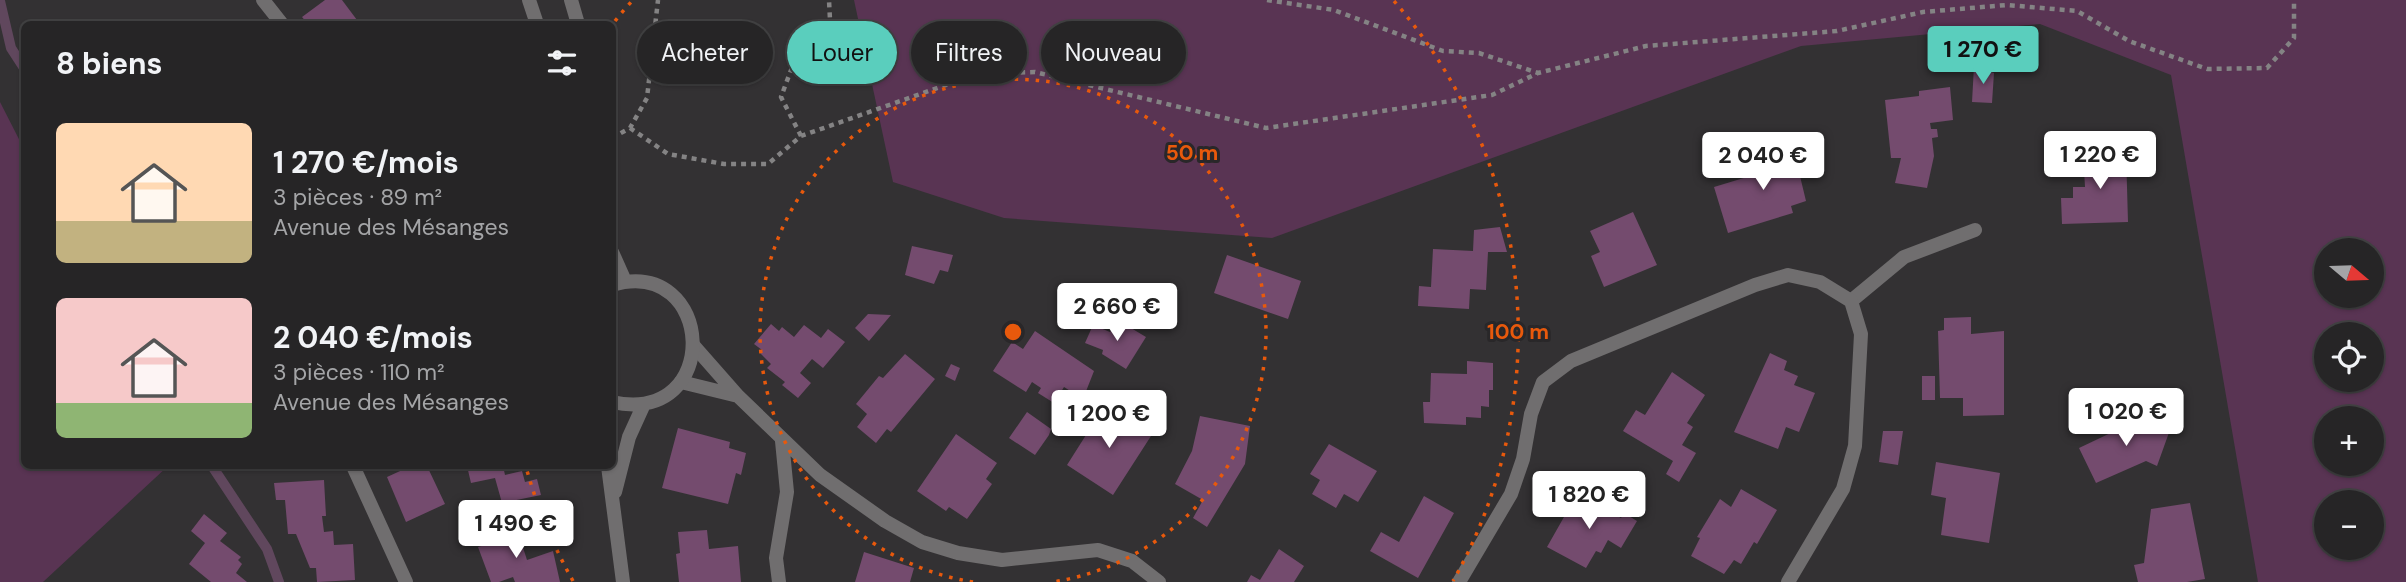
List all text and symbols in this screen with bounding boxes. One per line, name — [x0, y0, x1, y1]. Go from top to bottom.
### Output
chip: Acheter — [637, 21, 773, 84]
chip: Louer — [787, 21, 897, 84]
chip: Filtres — [911, 21, 1027, 84]
chip: Nouveau — [1041, 21, 1186, 84]
pin: 1 270 € — [1918, 27, 2048, 86]
text: 1 270 € — [1944, 34, 2022, 64]
text: 8 biens — [56, 44, 162, 83]
icon: filters — [543, 44, 581, 82]
pin: 2 040 € — [1698, 132, 1828, 192]
pin: 1 220 € — [2035, 132, 2165, 191]
text: 50 m — [1166, 139, 1218, 167]
text: 1 220 € — [2060, 139, 2140, 169]
text: 2 040 € — [1718, 140, 1808, 170]
text: 1 270 €/mois — [273, 143, 459, 182]
icon: home — [112, 151, 196, 235]
text: 3 pièces · 89 m² — [273, 182, 442, 212]
text: Avenue des Mésanges — [273, 212, 509, 242]
north arrow — [2314, 238, 2384, 308]
map controls — [2314, 238, 2384, 560]
pin: 2 660 € — [1052, 284, 1182, 343]
text: 2 660 € — [1073, 291, 1161, 321]
text: 2 040 €/mois — [273, 318, 473, 357]
text: 100 m — [1487, 318, 1549, 346]
centre of rings — [1001, 320, 1025, 344]
button: locate — [2314, 322, 2384, 392]
icon: home — [112, 326, 196, 410]
text: 3 pièces · 110 m² — [273, 357, 445, 387]
text: Avenue des Mésanges — [273, 387, 509, 417]
pin: 1 020 € — [2061, 388, 2191, 448]
pin: 1 200 € — [1044, 391, 1174, 450]
text: 1 020 € — [2085, 396, 2167, 426]
text: 1 200 € — [1068, 398, 1150, 428]
button: + — [2314, 406, 2384, 476]
pin: 1 820 € — [1524, 472, 1654, 531]
text: 1 820 € — [1548, 479, 1630, 509]
button: − — [2314, 490, 2384, 560]
pin: 1 490 € — [451, 500, 581, 560]
text: 1 490 € — [474, 508, 558, 538]

